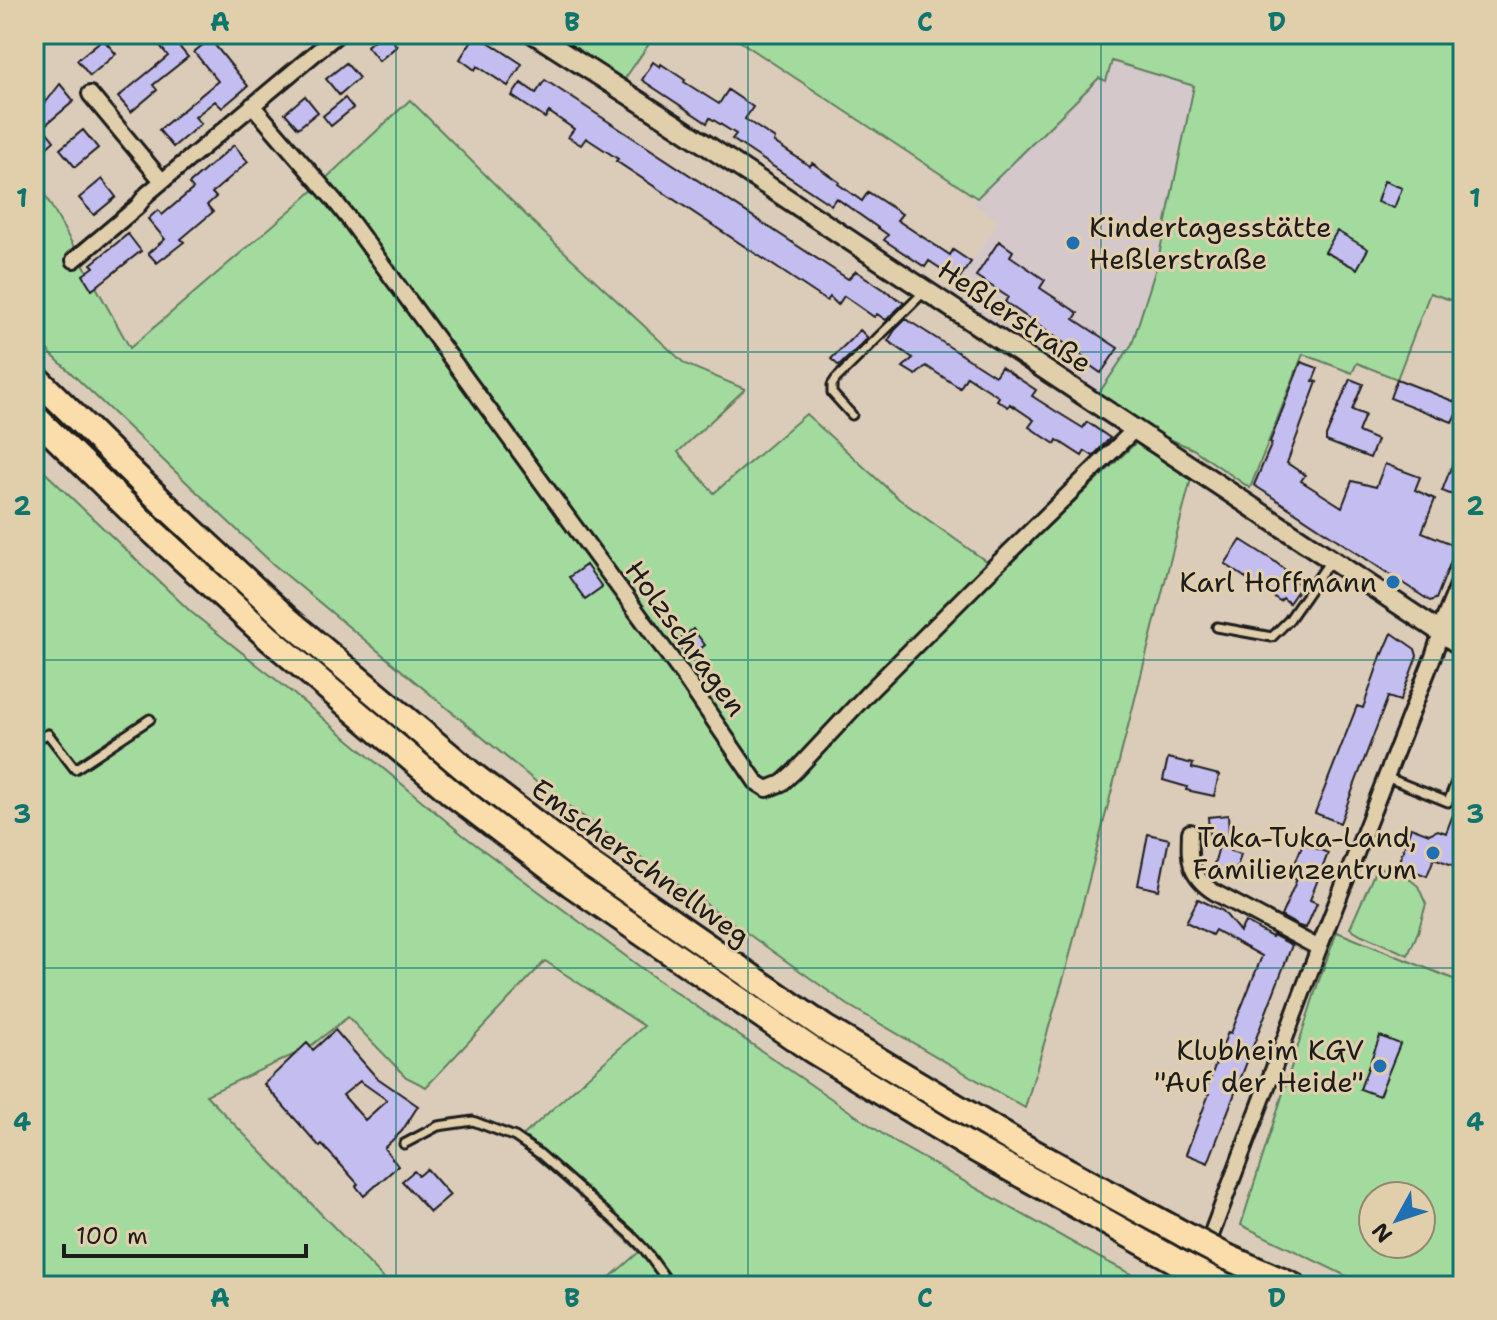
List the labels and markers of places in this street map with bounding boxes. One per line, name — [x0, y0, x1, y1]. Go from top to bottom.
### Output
place label: Kindertagesstätte Heßlerstraße — [1089, 208, 1332, 278]
marker: Kindertagesstätte Heßlerstraße — [1064, 234, 1082, 252]
place label: Karl Hoffmann — [1179, 563, 1377, 601]
marker: Karl Hoffmann — [1384, 573, 1402, 591]
place label: Taka-Tuka-Land, Familienzentrum — [1193, 818, 1417, 888]
marker: Taka-Tuka-Land, Familienzentrum — [1424, 844, 1442, 862]
place label: Klubheim KGV "Auf der Heide" — [1154, 1031, 1364, 1101]
marker: Klubheim KGV "Auf der Heide" — [1371, 1057, 1389, 1075]

